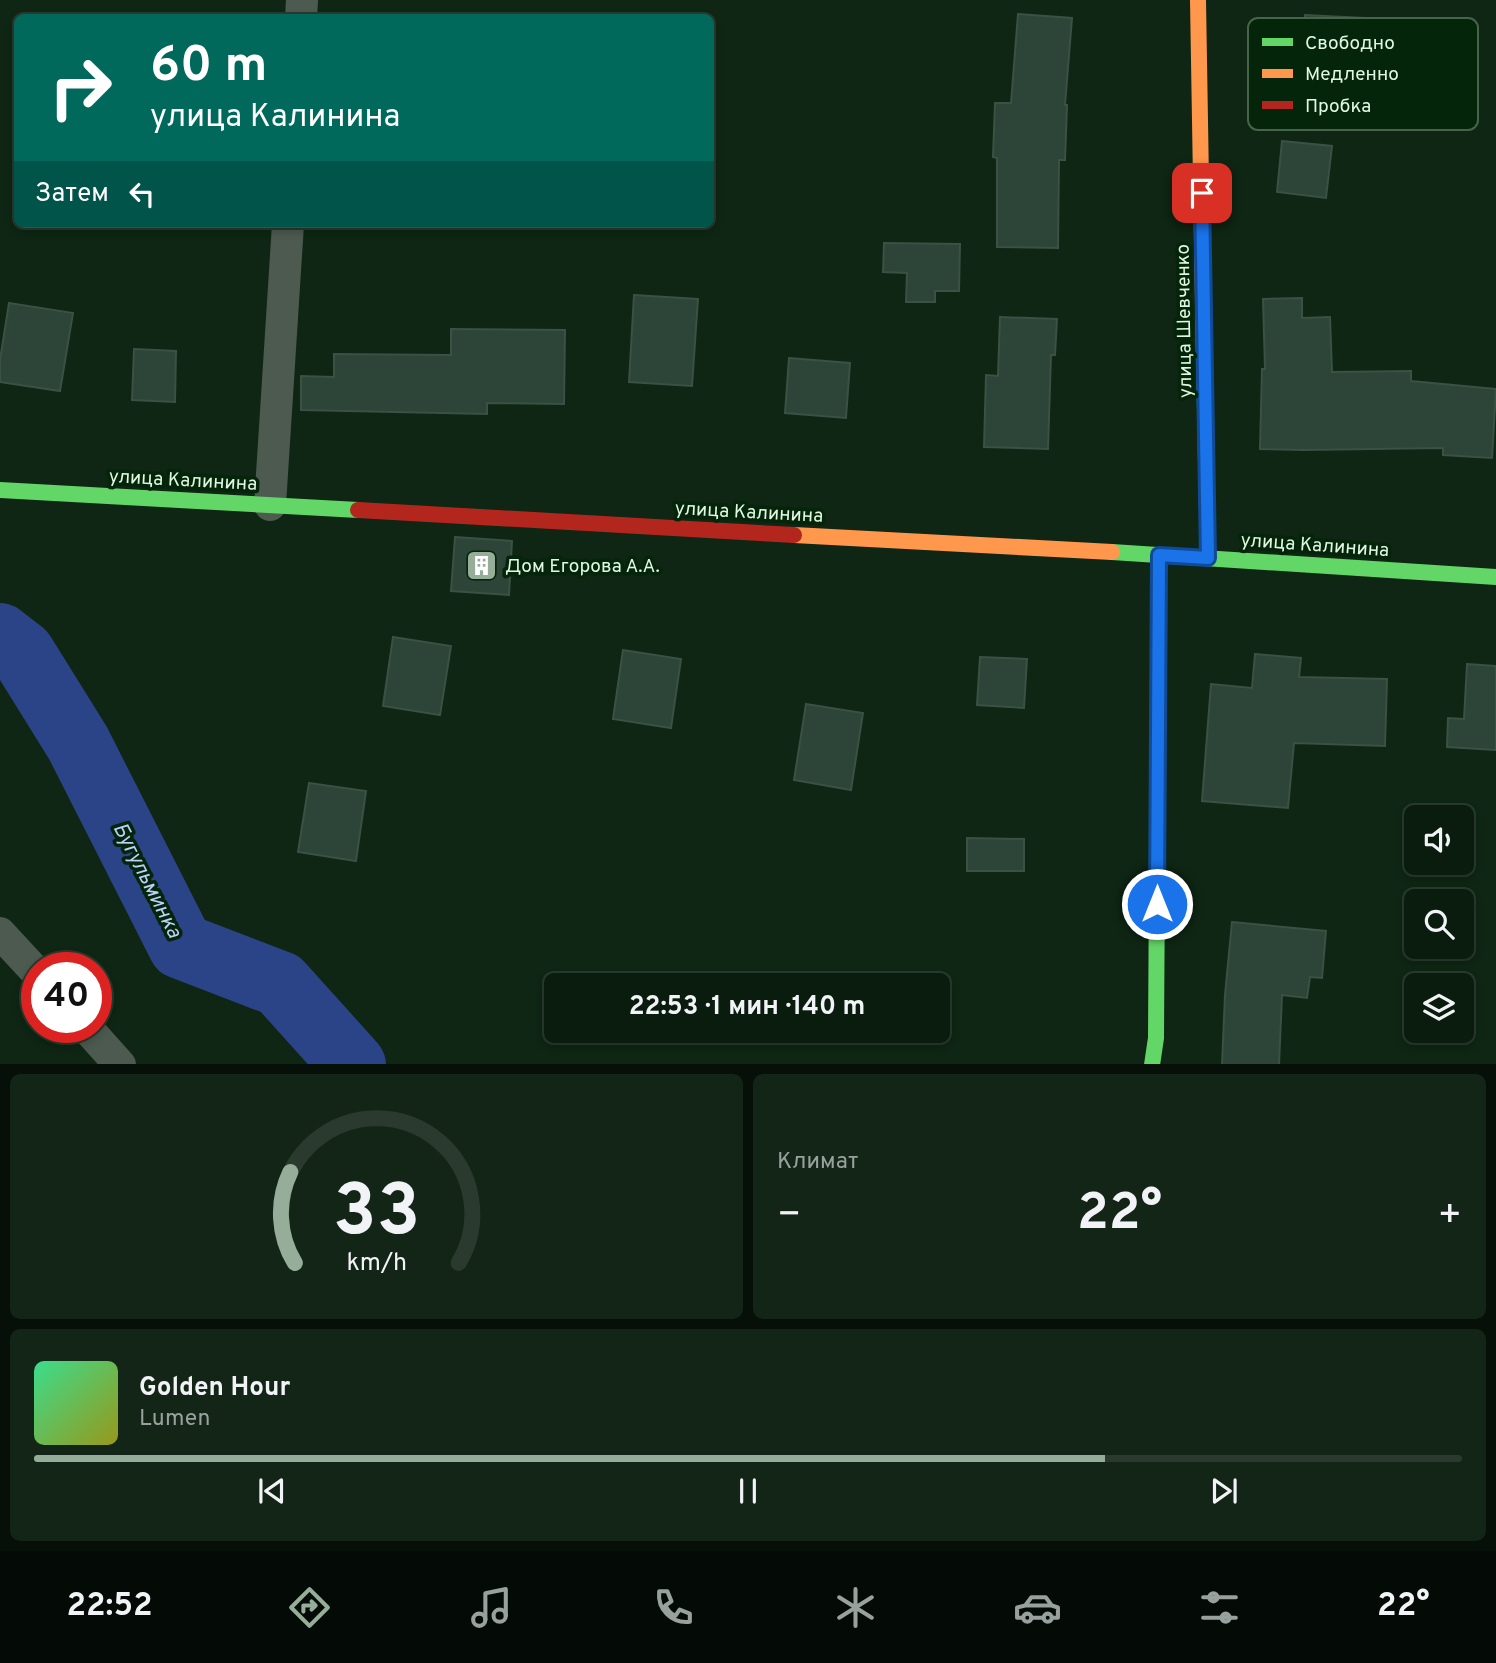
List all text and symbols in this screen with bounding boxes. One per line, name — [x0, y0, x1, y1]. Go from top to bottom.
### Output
legend — [1248, 18, 1478, 130]
text: Свободно — [1305, 32, 1395, 56]
text: 60 m — [150, 37, 268, 99]
icon: right — [35, 42, 126, 133]
text: Медленно — [1305, 63, 1399, 87]
text: Пробка — [1305, 95, 1371, 119]
text: улица Калинина — [150, 98, 400, 138]
pin — [1172, 163, 1232, 223]
icon: arrive — [1183, 174, 1221, 212]
icon: left — [123, 175, 161, 213]
text: Затем — [35, 178, 109, 211]
street label: улица Шевченко — [1172, 244, 1198, 398]
street label: улица Калинина — [108, 465, 258, 497]
street label: улица Калинина — [674, 497, 824, 529]
street label: улица Калинина — [1240, 529, 1390, 563]
building icon: Дом Егорова А.А. — [465, 548, 499, 582]
place label: Дом Егорова А.А. — [505, 555, 660, 579]
map controls — [1404, 805, 1474, 1043]
button: sound — [1404, 805, 1474, 875]
water label: Бугульминка — [106, 818, 187, 943]
position arrow — [1120, 867, 1194, 941]
button: search — [1404, 889, 1474, 959]
speed limit sign: 40 — [21, 952, 112, 1043]
button: layers — [1404, 973, 1474, 1043]
text: 22:53 · 1 мин · 140 m — [629, 991, 865, 1024]
text: Климат — [777, 1148, 858, 1177]
text: 33 — [333, 1169, 420, 1261]
text: 22° — [1077, 1182, 1162, 1248]
text: − — [777, 1192, 802, 1241]
text: + — [1437, 1192, 1462, 1241]
text: km/h — [346, 1247, 407, 1279]
text: Golden Hour — [139, 1372, 290, 1405]
text: Lumen — [139, 1405, 210, 1434]
icon: previous — [253, 1472, 291, 1510]
icon: pause — [729, 1472, 767, 1510]
icon: next — [1205, 1472, 1243, 1510]
icon: directions — [285, 1583, 334, 1632]
icon: music — [467, 1583, 516, 1632]
icon: phone — [649, 1583, 698, 1632]
icon: climate — [831, 1583, 880, 1632]
icon: car — [1013, 1583, 1062, 1632]
icon: filters — [1195, 1583, 1244, 1632]
text: 22:52 — [66, 1587, 153, 1627]
text: 22° — [1377, 1587, 1430, 1627]

